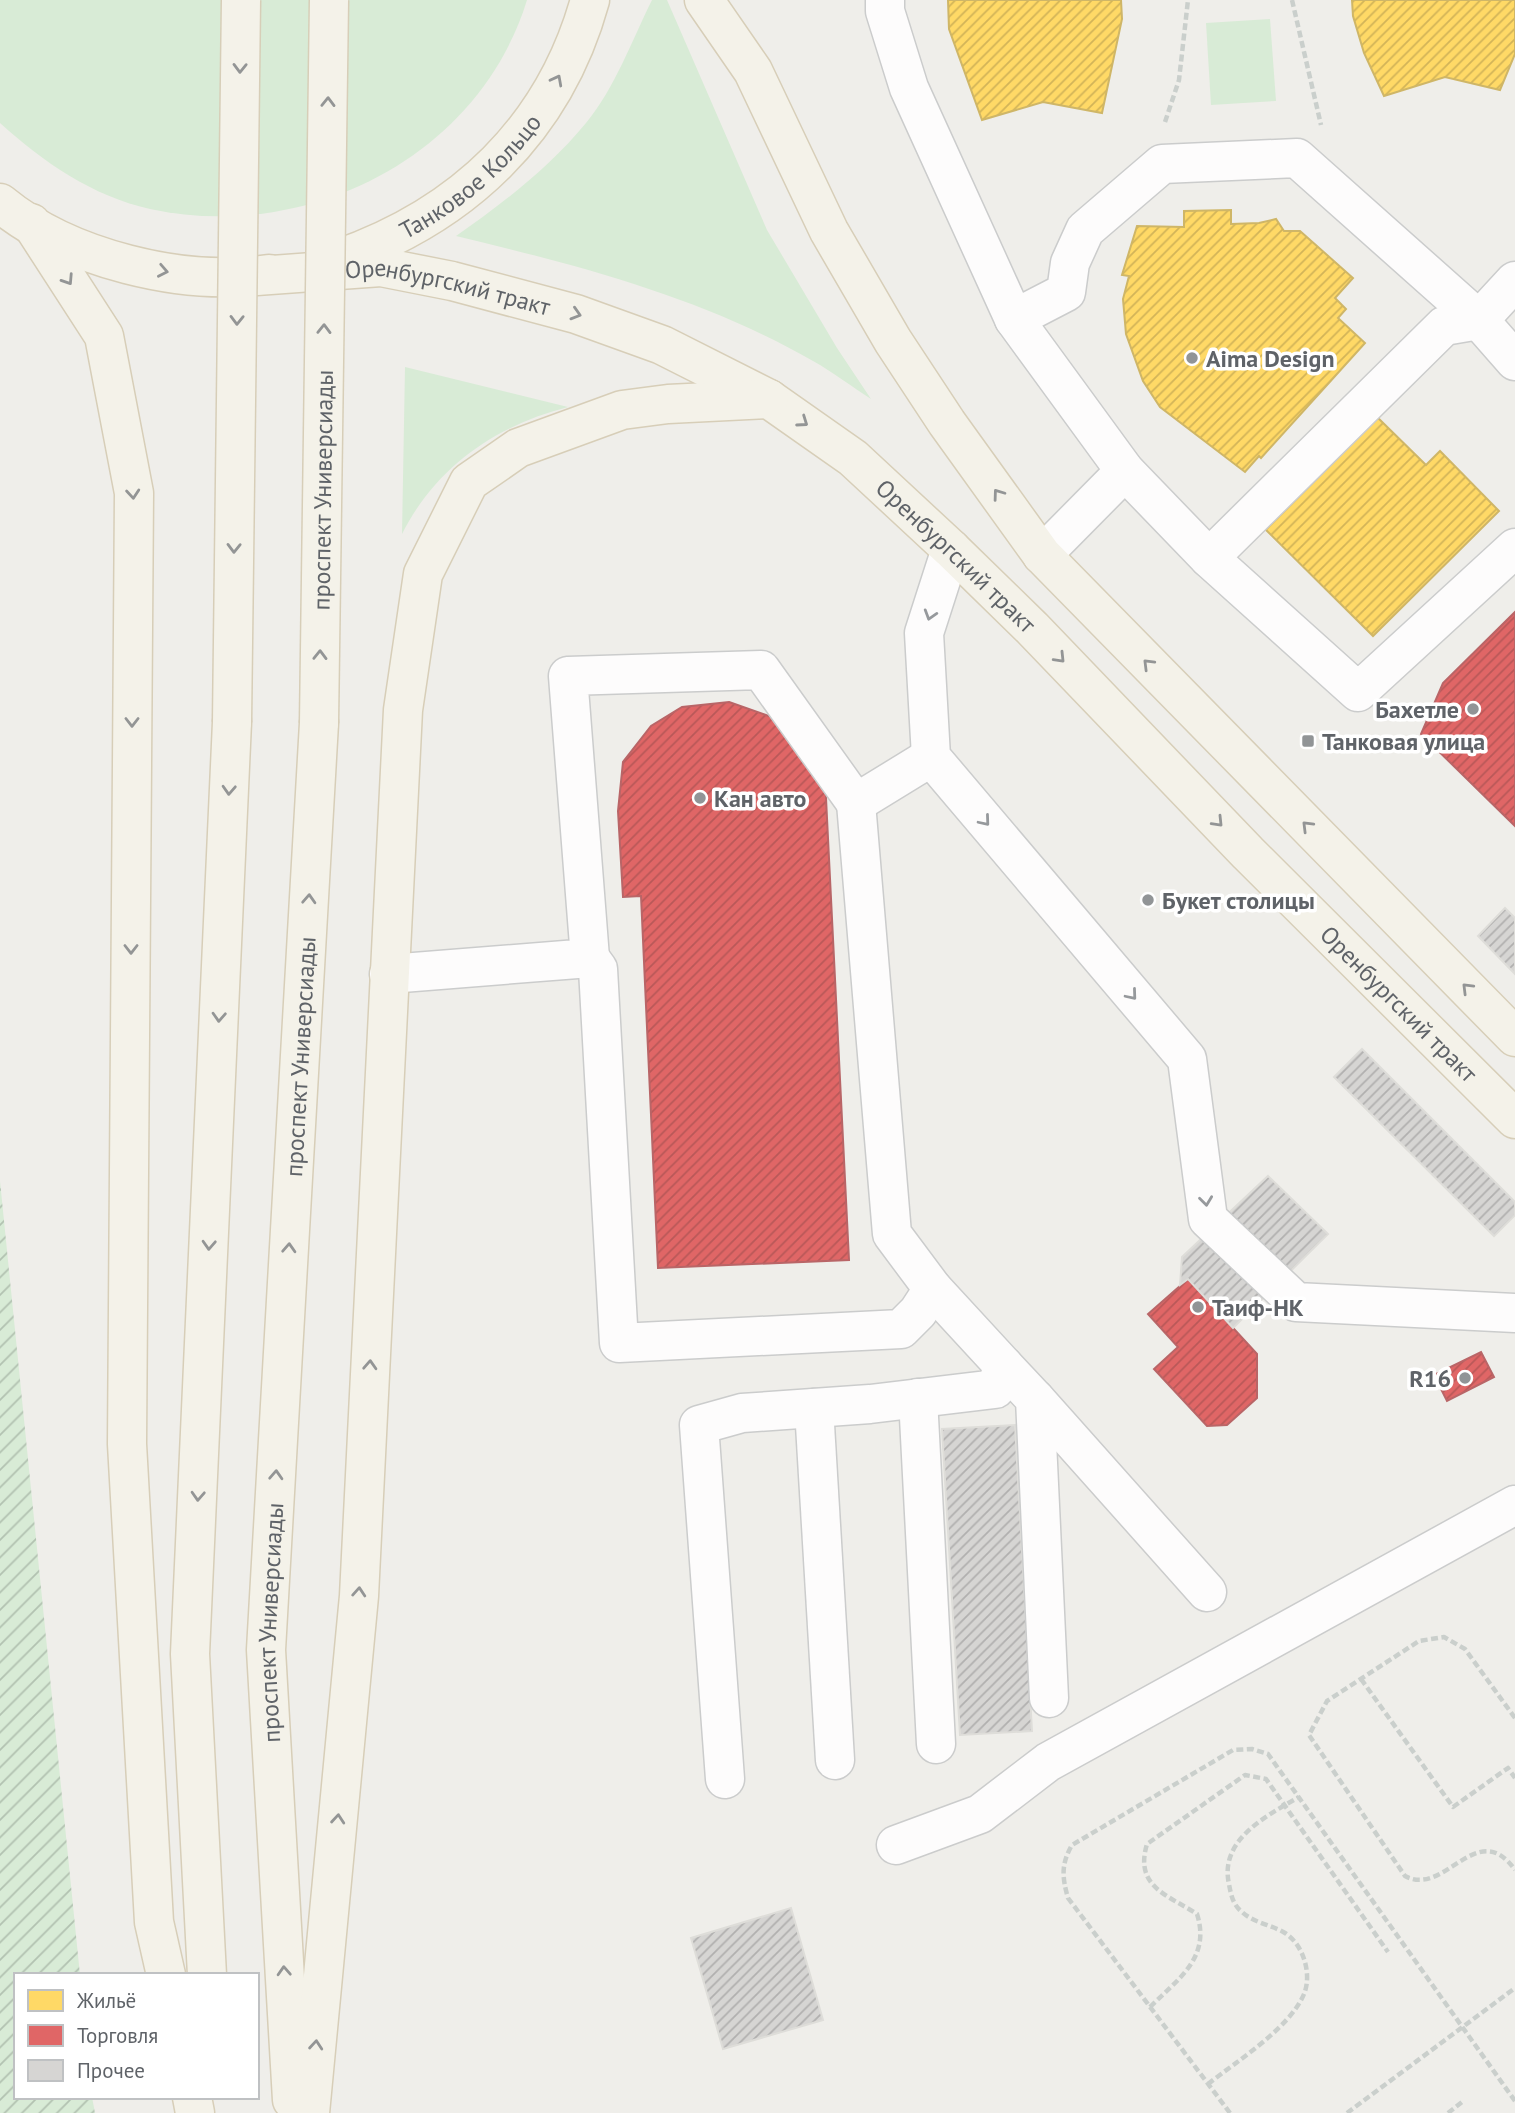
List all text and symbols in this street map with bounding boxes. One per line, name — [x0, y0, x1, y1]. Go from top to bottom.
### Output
one-way arrow — [232, 63, 248, 74]
one-way arrow — [549, 74, 563, 87]
one-way arrow — [320, 96, 335, 107]
street label: Танковое Кольцо — [394, 108, 548, 246]
street label: Оренбургский тракт — [344, 251, 554, 322]
one-way arrow — [157, 263, 169, 278]
one-way arrow — [60, 272, 72, 285]
one-way arrow — [570, 306, 582, 321]
one-way arrow — [229, 315, 245, 326]
one-way arrow — [317, 324, 332, 335]
place label: Aima Design — [1206, 343, 1335, 374]
marker: Aima Design — [1184, 350, 1200, 366]
street label: проспект Универсиады — [305, 370, 339, 610]
one-way arrow — [795, 414, 808, 427]
street label: Оренбургский тракт — [870, 472, 1043, 639]
one-way arrow — [125, 489, 140, 500]
one-way arrow — [994, 489, 1006, 502]
one-way arrow — [226, 543, 242, 553]
one-way arrow — [924, 608, 939, 620]
one-way arrow — [312, 649, 328, 660]
one-way arrow — [1052, 650, 1065, 663]
one-way arrow — [1143, 660, 1156, 673]
place label: Бахетле — [1375, 694, 1459, 725]
marker: Бахетле — [1465, 701, 1481, 717]
one-way arrow — [124, 717, 140, 727]
place label: Танковая улица — [1322, 726, 1485, 757]
marker: Танковая улица — [1300, 733, 1316, 749]
place label: Кан авто — [714, 783, 807, 814]
one-way arrow — [222, 785, 237, 796]
marker: Кан авто — [692, 790, 708, 806]
one-way arrow — [977, 813, 989, 826]
one-way arrow — [1210, 814, 1223, 827]
one-way arrow — [1303, 822, 1316, 835]
place label: Букет столицы — [1162, 885, 1315, 916]
marker: Букет столицы — [1140, 892, 1156, 908]
one-way arrow — [301, 893, 316, 904]
street label: Оренбургский тракт — [1314, 919, 1485, 1089]
street label: проспект Универсиады — [278, 936, 322, 1178]
one-way arrow — [123, 944, 139, 955]
one-way arrow — [1462, 984, 1475, 997]
one-way arrow — [1124, 986, 1136, 999]
one-way arrow — [212, 1012, 227, 1023]
one-way arrow — [1198, 1195, 1213, 1207]
one-way arrow — [201, 1239, 216, 1250]
one-way arrow — [281, 1242, 296, 1253]
place label: Таиф-НК — [1212, 1292, 1304, 1323]
marker: Таиф-НК — [1190, 1299, 1206, 1315]
one-way arrow — [363, 1359, 378, 1370]
place label: R16 — [1409, 1363, 1451, 1394]
marker: R16 — [1457, 1370, 1473, 1386]
one-way arrow — [268, 1470, 283, 1481]
one-way arrow — [190, 1491, 205, 1502]
street label: проспект Универсиады — [250, 1502, 290, 1744]
one-way arrow — [351, 1586, 366, 1597]
one-way arrow — [330, 1813, 345, 1824]
one-way arrow — [277, 1966, 292, 1977]
legend — [14, 1973, 259, 2099]
text: Жильё — [76, 1987, 136, 2014]
text: Торговля — [77, 2022, 158, 2049]
one-way arrow — [309, 2039, 324, 2051]
text: Прочее — [77, 2057, 145, 2084]

